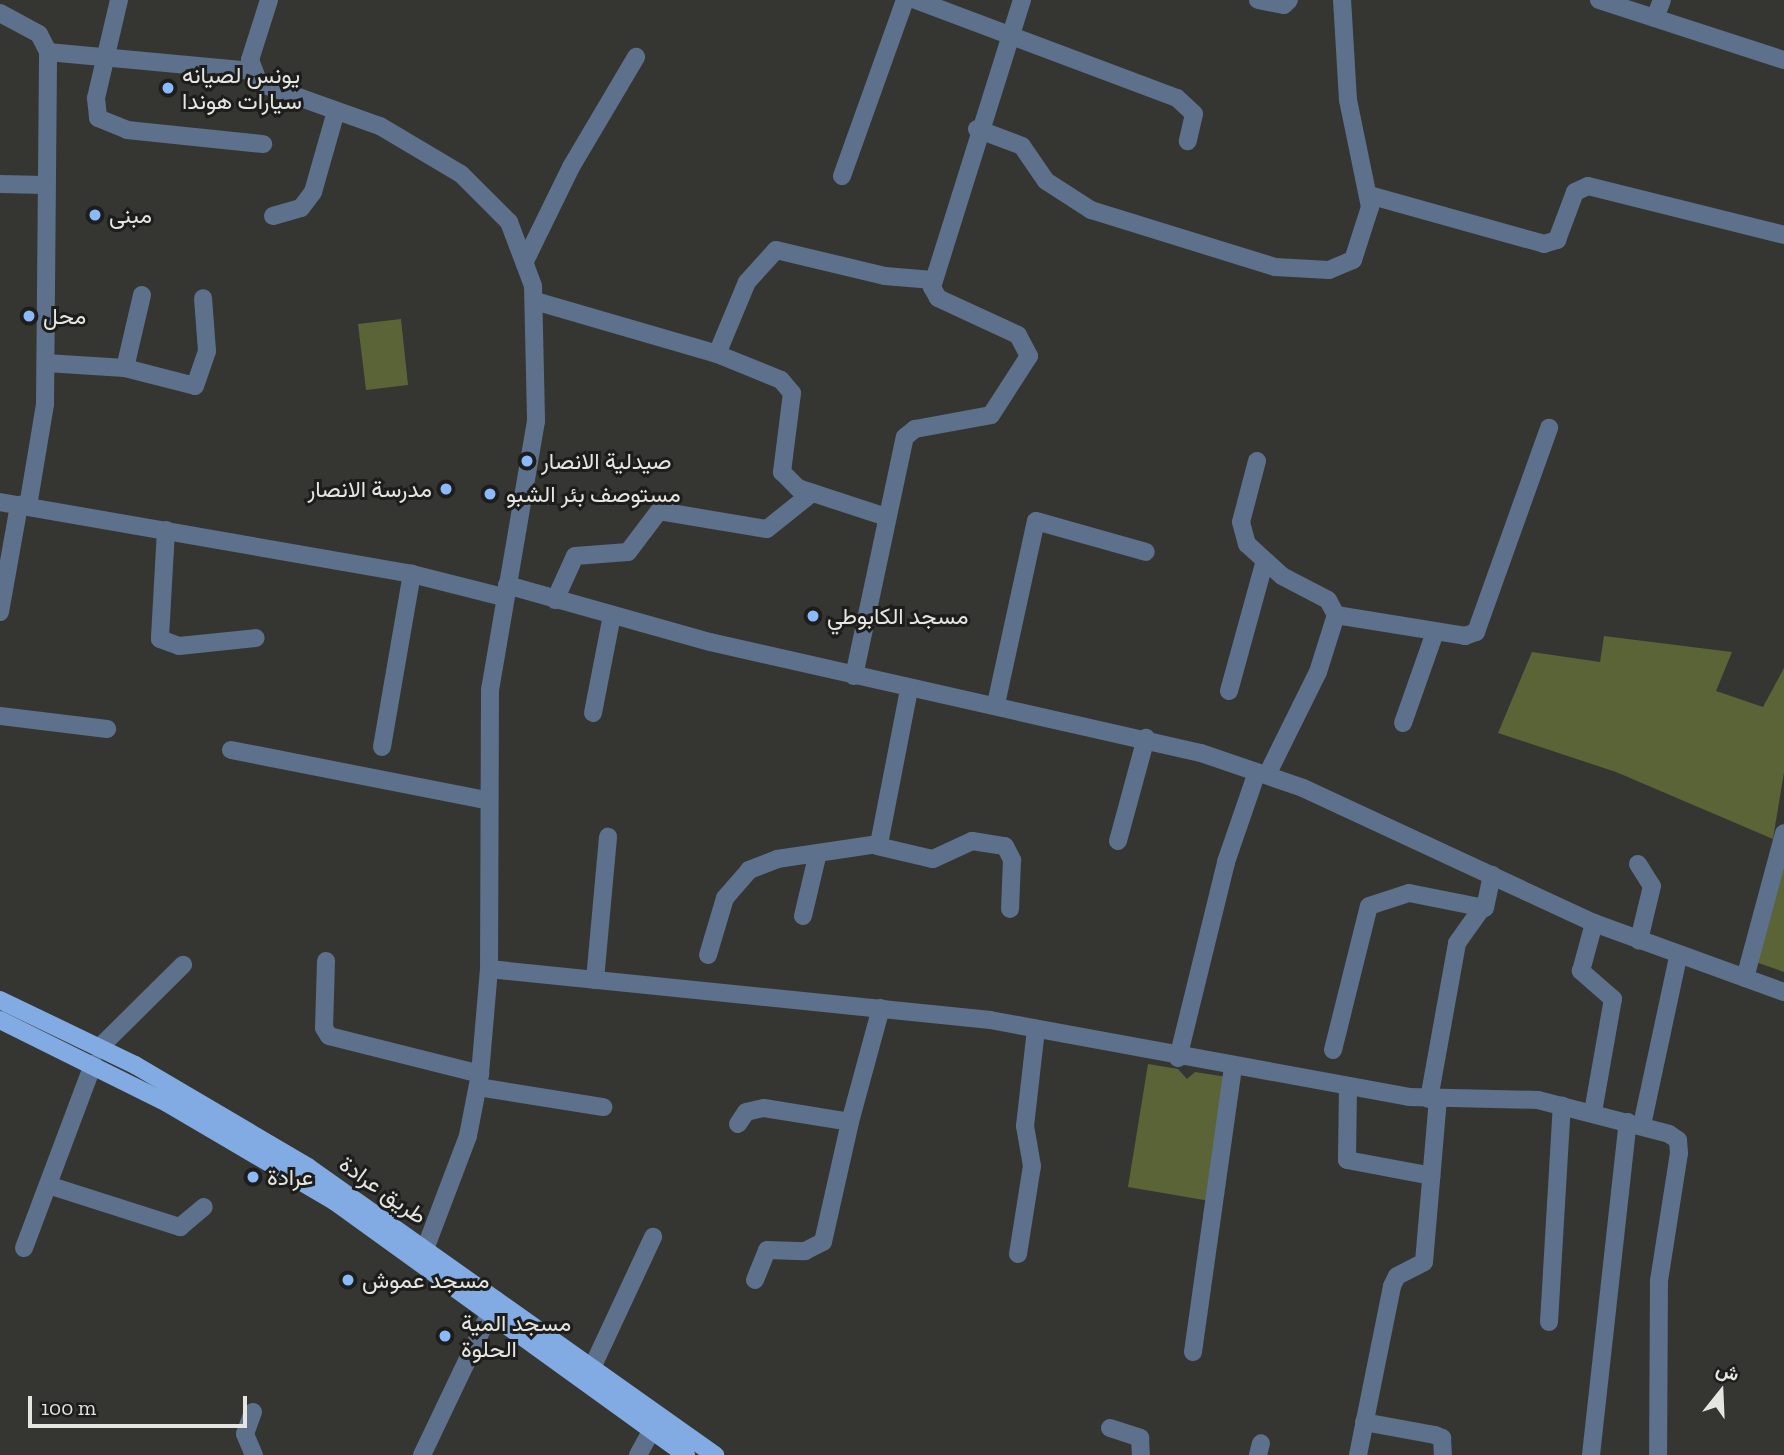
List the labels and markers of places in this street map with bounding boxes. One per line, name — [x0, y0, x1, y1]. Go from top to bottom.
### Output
place label: يونس لصيانه سيارات هوندا — [182, 61, 302, 115]
marker: يونس لصيانه سيارات هوندا — [160, 80, 176, 96]
place label: مبنى — [109, 201, 152, 229]
marker: مبنى — [87, 207, 103, 223]
place label: محل — [43, 302, 86, 330]
marker: محل — [21, 308, 37, 324]
place label: صيدلية الانصار — [541, 447, 672, 475]
marker: صيدلية الانصار — [519, 453, 535, 469]
place label: مدرسة الانصار — [308, 475, 432, 503]
place label: مستوصف بئر الشبو — [506, 480, 681, 508]
marker: مدرسة الانصار — [438, 481, 454, 497]
marker: مستوصف بئر الشبو — [480, 484, 500, 504]
place label: مسجد الكابوطي — [827, 602, 968, 630]
marker: مسجد الكابوطي — [805, 608, 821, 624]
place label: عرادة — [267, 1163, 313, 1191]
marker: عرادة — [245, 1169, 261, 1185]
place label: مسجد عموش — [362, 1266, 489, 1294]
marker: مسجد عموش — [340, 1272, 356, 1288]
place label: مسجد المية الحلوة — [461, 1309, 571, 1363]
marker: مسجد المية الحلوة — [435, 1326, 455, 1346]

